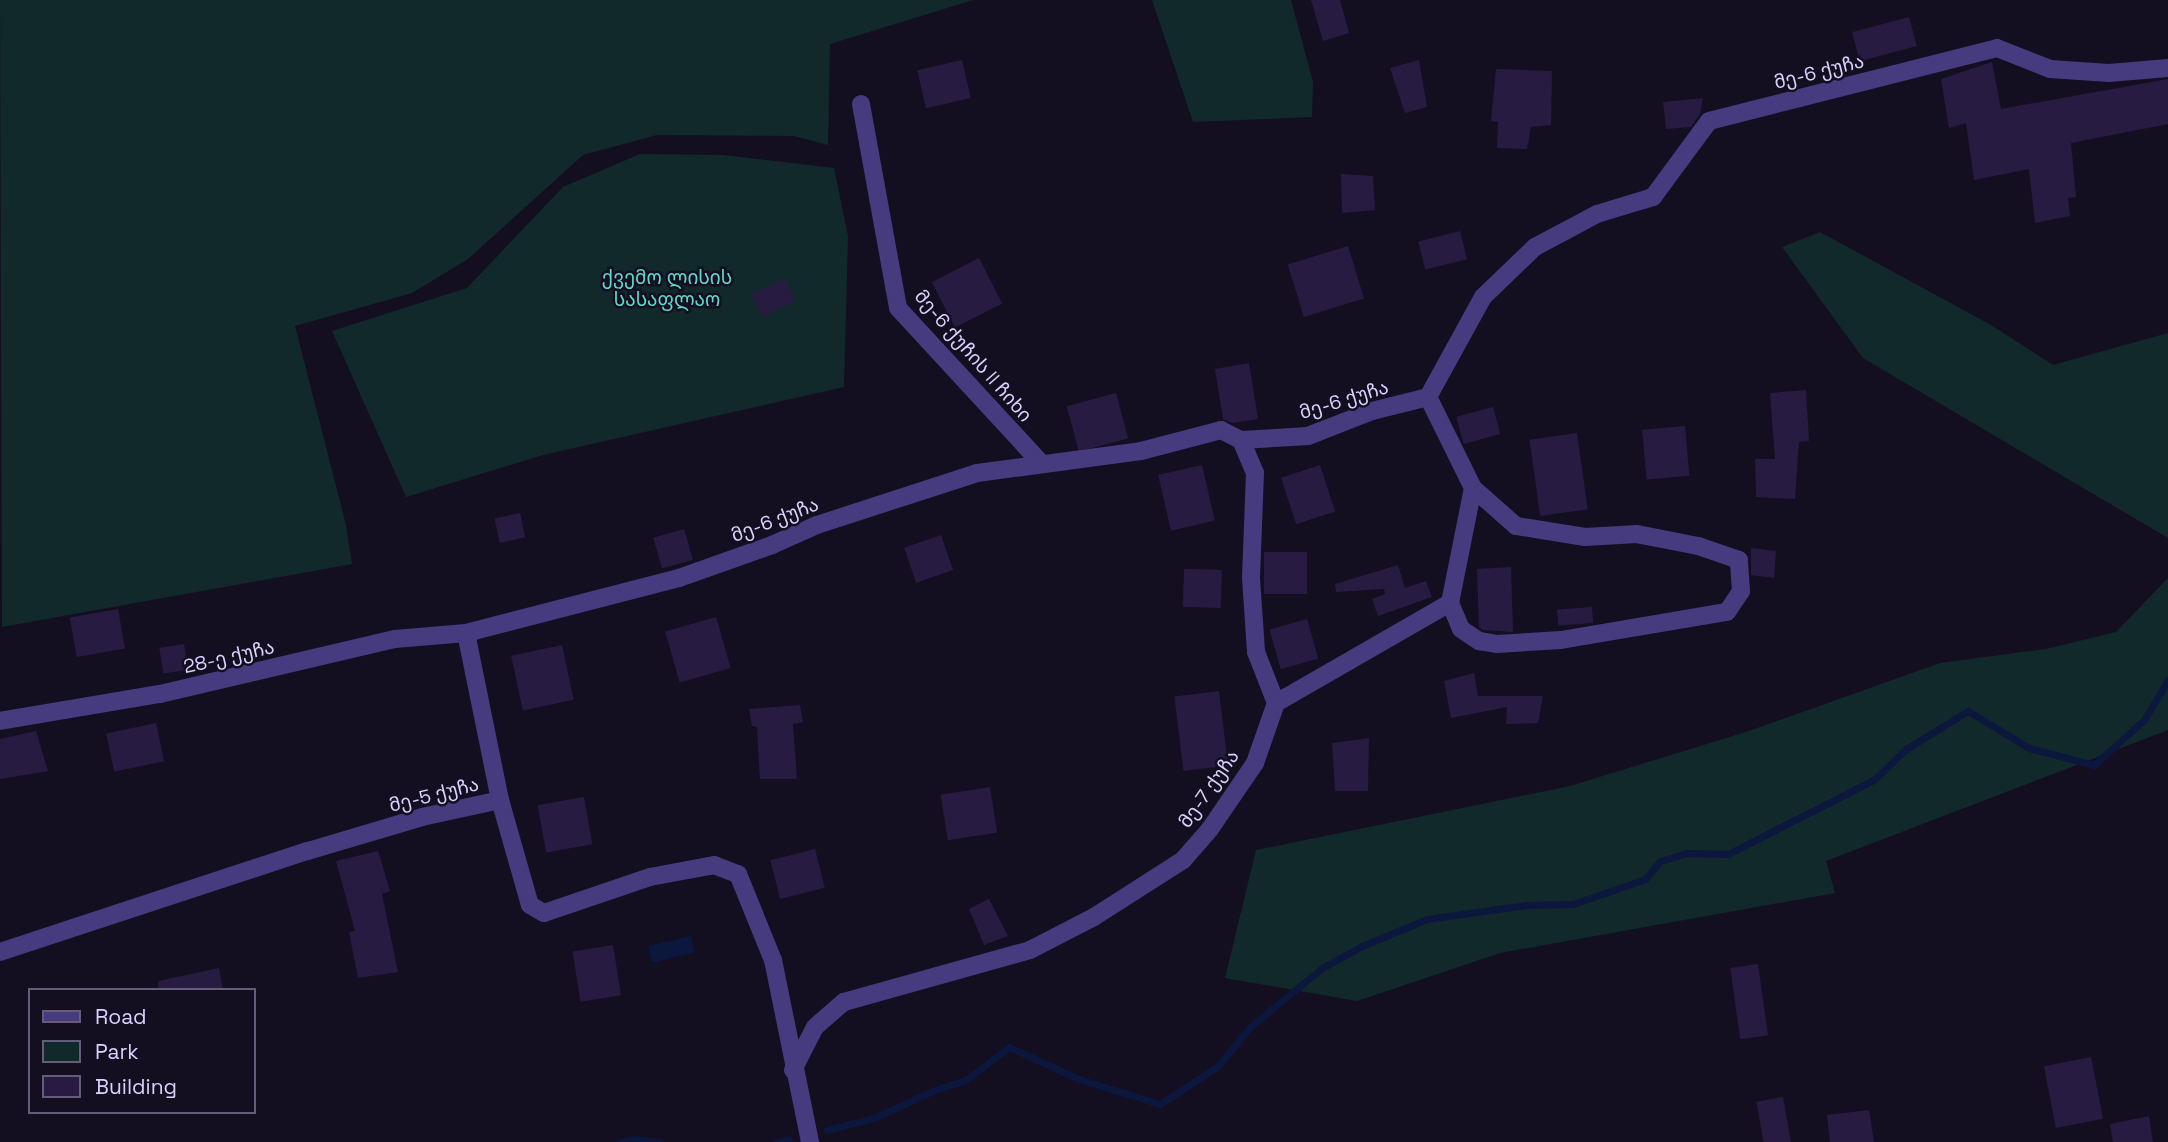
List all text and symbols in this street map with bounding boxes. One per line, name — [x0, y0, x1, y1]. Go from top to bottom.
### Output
street label: მე-6 ქუჩა — [1772, 50, 1866, 94]
park label: ქვემო ლისის სასაფლაო — [602, 267, 732, 311]
street label: მე-6 ქუჩის II ჩიხი — [909, 285, 1037, 427]
street label: მე-6 ქუჩა — [1297, 376, 1391, 424]
street label: მე-6 ქუჩა — [728, 493, 822, 547]
street label: 28-ე ქუჩა — [181, 636, 277, 678]
street label: მე-7 ქუჩა — [1174, 746, 1244, 832]
street label: მე-5 ქუჩა — [387, 773, 481, 817]
legend — [28, 988, 256, 1114]
text: Road — [95, 1003, 147, 1030]
text: Park — [95, 1038, 139, 1065]
text: Building — [95, 1073, 177, 1100]

